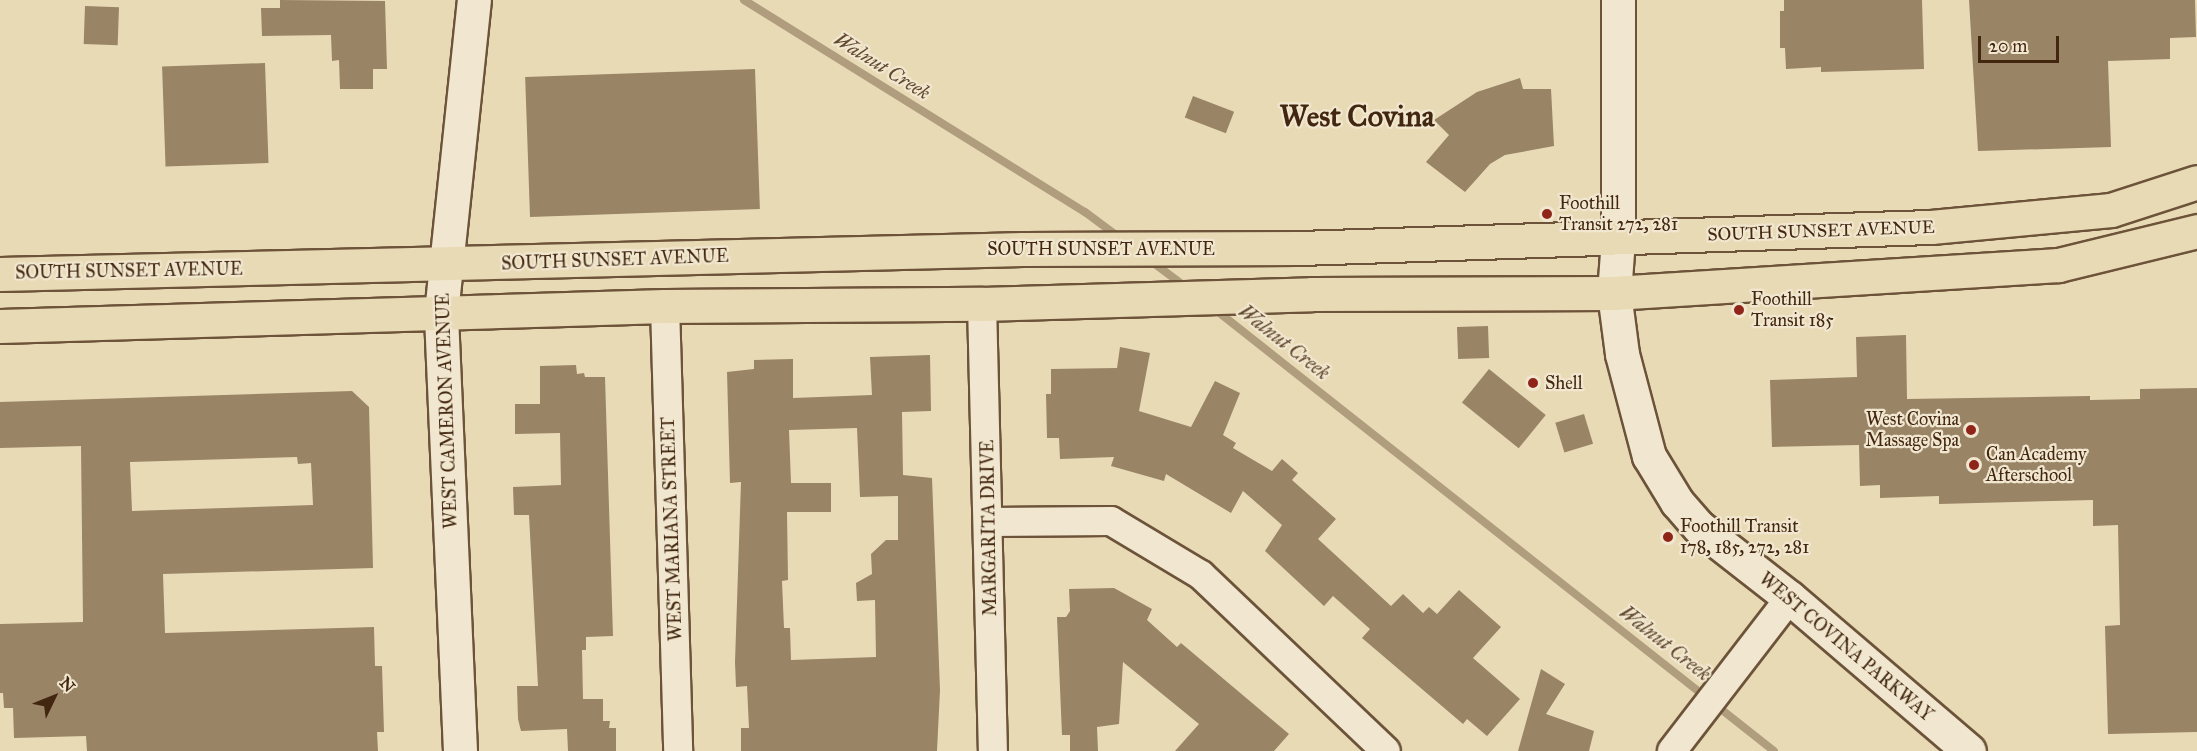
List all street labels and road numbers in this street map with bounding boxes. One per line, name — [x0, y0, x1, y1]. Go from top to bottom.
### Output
street label: SOUTH SUNSET AVENUE — [1707, 216, 1935, 246]
street label: SOUTH SUNSET AVENUE — [987, 238, 1215, 260]
street label: SOUTH SUNSET AVENUE — [501, 245, 729, 275]
street label: SOUTH SUNSET AVENUE — [15, 258, 243, 284]
street label: WEST CAMERON AVENUE — [432, 293, 462, 529]
street label: WEST MARIANA STREET — [657, 417, 687, 641]
street label: MARGARITA DRIVE — [977, 440, 1001, 616]
street label: WEST COVINA PARKWAY — [1755, 568, 1937, 726]

